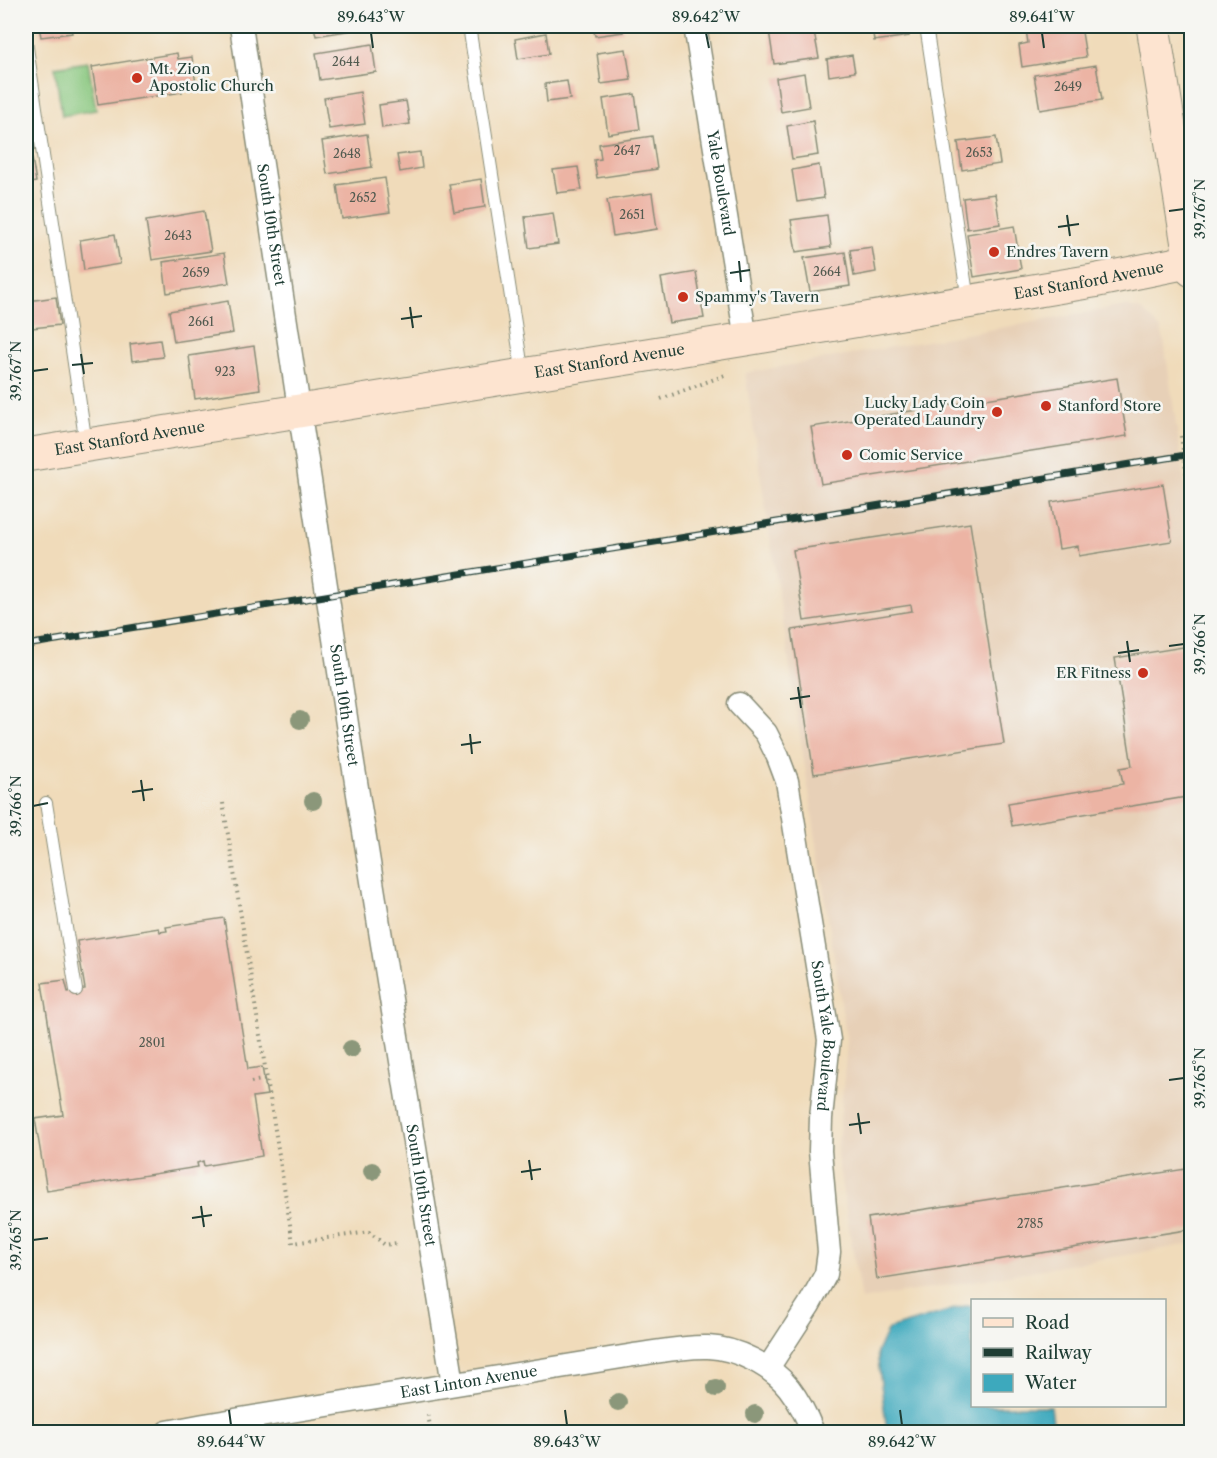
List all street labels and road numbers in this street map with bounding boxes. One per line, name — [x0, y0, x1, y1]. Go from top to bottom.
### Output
street label: Yale Boulevard — [703, 128, 739, 237]
street label: South 10th Street — [253, 162, 290, 288]
street label: East Stanford Avenue — [1012, 257, 1165, 303]
street label: East Stanford Avenue — [533, 339, 686, 382]
street label: East Stanford Avenue — [53, 416, 206, 459]
street label: South 10th Street — [326, 643, 363, 768]
street label: South Yale Boulevard — [807, 959, 839, 1112]
street label: South 10th Street — [402, 1123, 441, 1248]
street label: East Linton Avenue — [399, 1361, 539, 1402]

